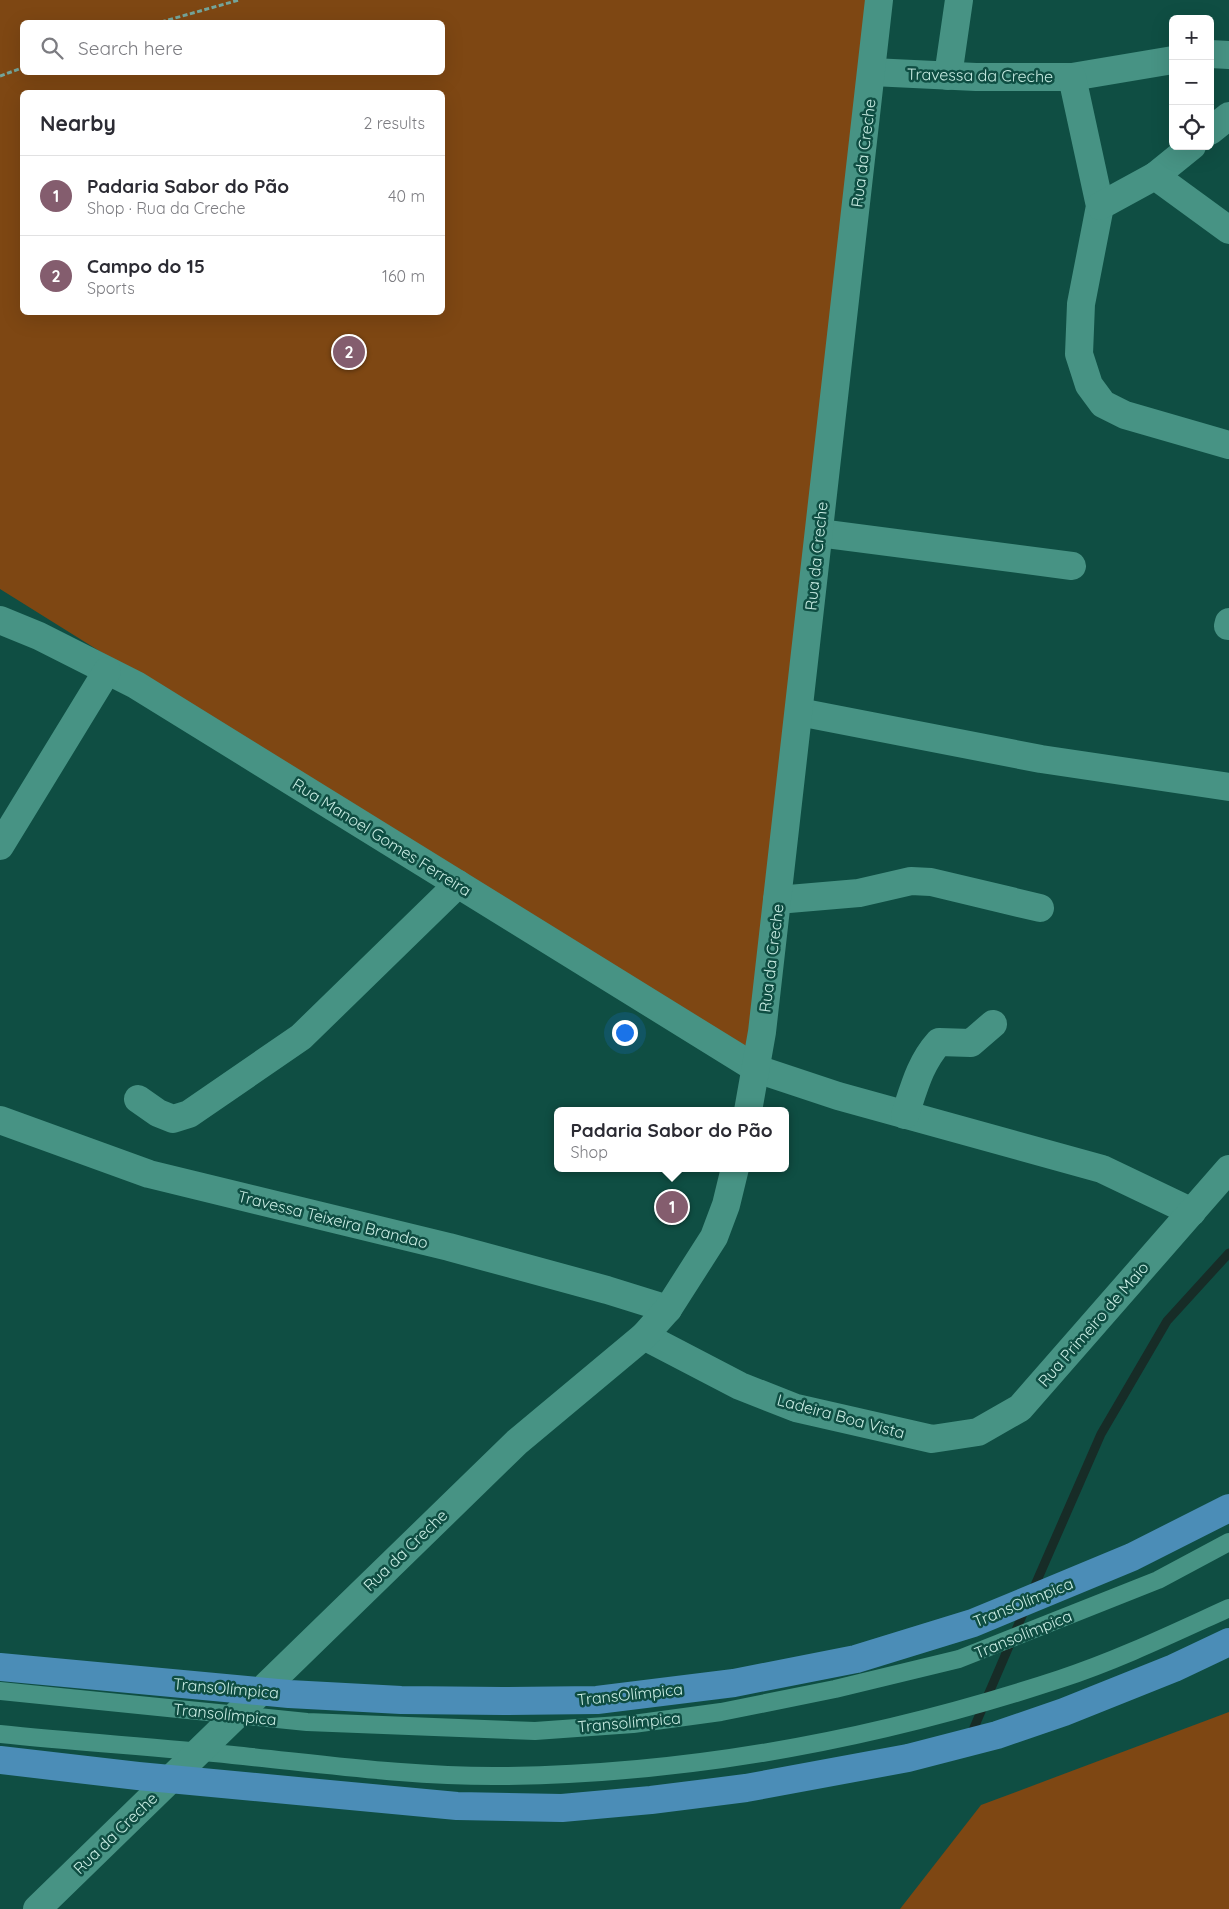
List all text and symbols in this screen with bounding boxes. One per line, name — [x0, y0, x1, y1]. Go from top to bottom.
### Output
map controls — [1169, 15, 1214, 150]
button: + — [1169, 15, 1214, 60]
search box — [20, 20, 445, 75]
icon: search — [38, 34, 66, 62]
text: Search here — [78, 36, 183, 60]
button: − — [1169, 60, 1214, 105]
street label: Travessa da Creche — [907, 64, 1053, 86]
street label: Rua da Creche — [846, 98, 880, 208]
button: locate — [1169, 105, 1214, 150]
text: Nearby — [40, 110, 116, 136]
text: 2 results — [363, 113, 425, 133]
text: Padaria Sabor do Pão — [87, 174, 289, 198]
text: 1 — [53, 186, 59, 206]
text: 40 m — [388, 186, 425, 206]
text: Shop · Rua da Creche — [87, 198, 246, 218]
text: Campo do 15 — [87, 254, 205, 278]
text: 2 — [51, 266, 61, 286]
text: 160 m — [382, 266, 425, 286]
text: Sports — [87, 278, 135, 298]
pin: 2 — [333, 333, 365, 371]
street label: Rua da Creche — [800, 501, 832, 611]
street label: Rua Manoel Gomes Ferreira — [289, 774, 475, 900]
street label: Rua da Creche — [754, 903, 788, 1013]
your location — [612, 1020, 638, 1046]
popup — [554, 1107, 789, 1172]
text: Padaria Sabor do Pão — [570, 1118, 773, 1142]
text: Shop — [570, 1142, 608, 1162]
street label: Travessa Teixeira Brandao — [236, 1186, 430, 1252]
pin: 1 — [656, 1188, 688, 1226]
street label: Rua Primeiro de Maio — [1033, 1257, 1153, 1391]
street label: Ladeira Boa Vista — [775, 1389, 907, 1443]
street label: Rua da Creche — [359, 1505, 451, 1595]
street label: TransOlímpica — [970, 1573, 1076, 1631]
street label: Transolímpica — [971, 1605, 1075, 1663]
street label: TransOlímpica — [172, 1673, 280, 1703]
street label: TransOlímpica — [576, 1679, 684, 1709]
street label: Transolímpica — [172, 1699, 278, 1729]
street label: Transolímpica — [577, 1708, 681, 1736]
street label: Rua da Creche — [69, 1788, 161, 1878]

